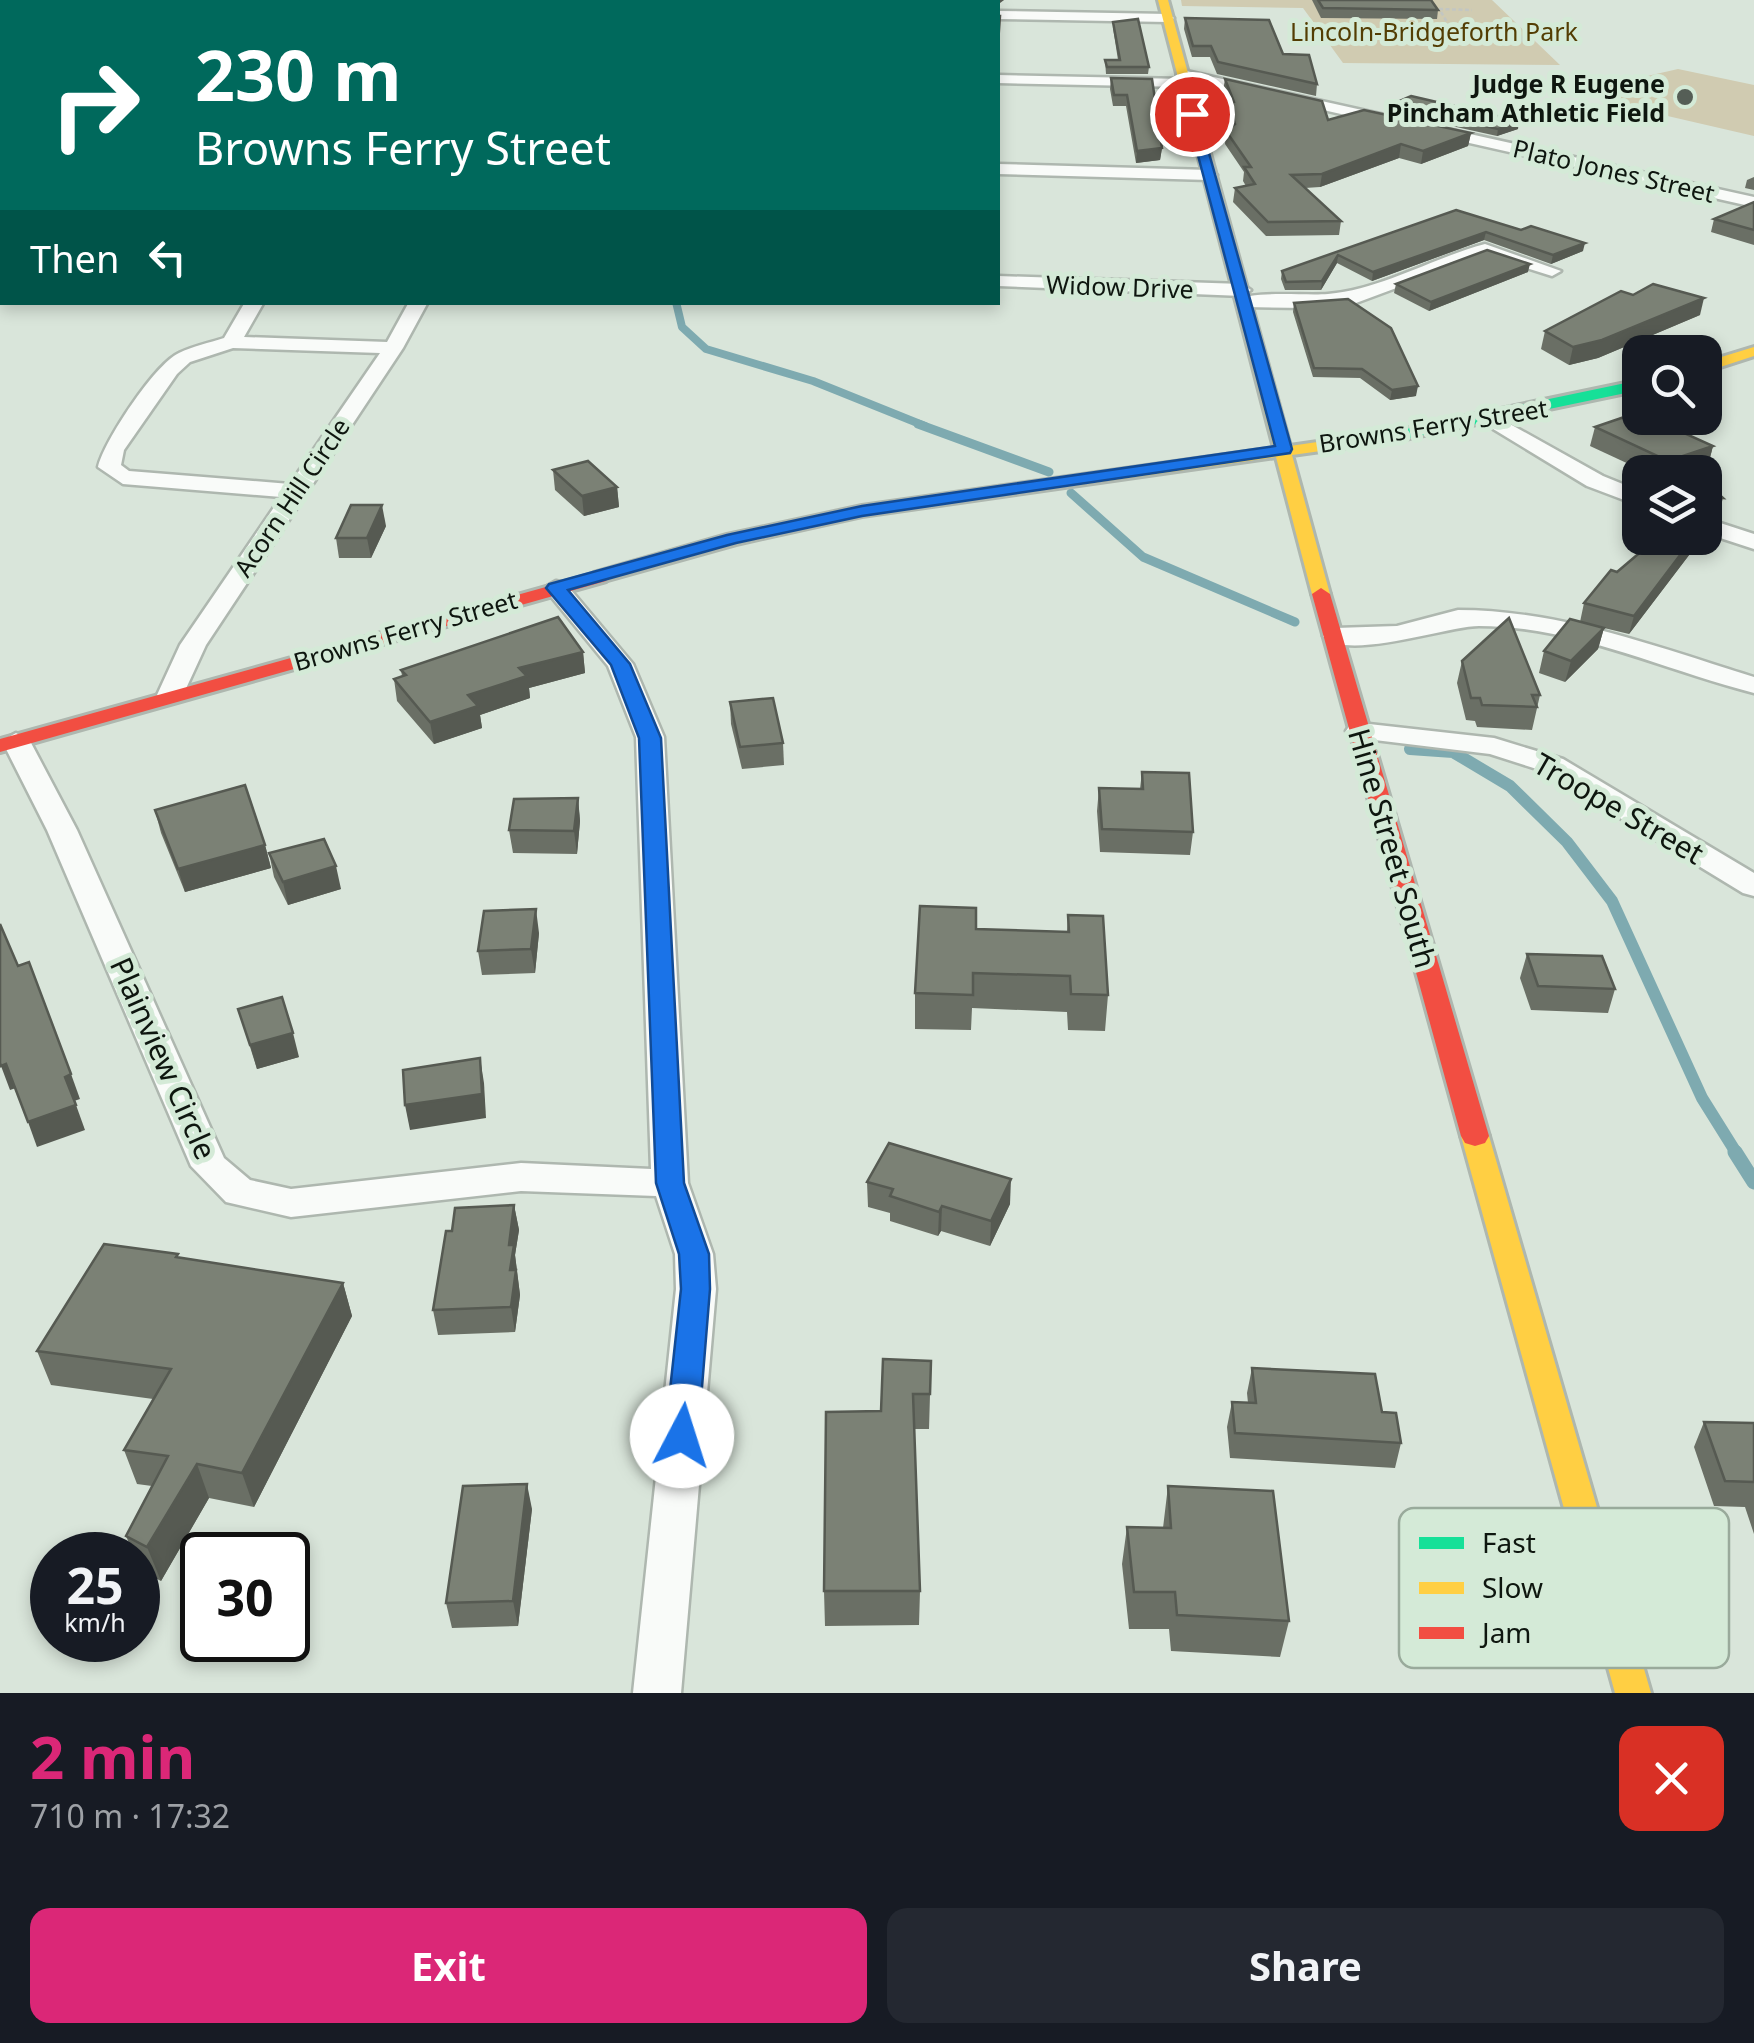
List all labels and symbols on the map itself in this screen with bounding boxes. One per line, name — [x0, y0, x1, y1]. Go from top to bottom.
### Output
park label: Lincoln-Bridgeforth Park — [1290, 14, 1579, 48]
place label: Judge R Eugene Pincham Athletic Field — [1387, 66, 1665, 129]
pin — [1150, 72, 1235, 157]
marker: Judge R Eugene Pincham Athletic Field — [1674, 86, 1696, 108]
street label: Plato Jones Street — [1510, 130, 1718, 210]
street label: Widow Drive — [1046, 266, 1194, 306]
street label: Browns Ferry Street — [1316, 390, 1550, 460]
street label: Acorn Hill Circle — [225, 411, 357, 583]
street label: Browns Ferry Street — [289, 582, 521, 678]
street label: Hine Street South — [1339, 723, 1447, 973]
street label: Troope Street — [1526, 743, 1712, 873]
street label: Plainview Circle — [101, 950, 227, 1166]
position arrow — [630, 1384, 734, 1488]
legend — [1399, 1508, 1729, 1668]
text: Fast — [1482, 1523, 1536, 1561]
speed limit sign: 30 — [180, 1532, 310, 1662]
text: Slow — [1482, 1568, 1543, 1606]
text: Jam — [1479, 1613, 1532, 1651]

